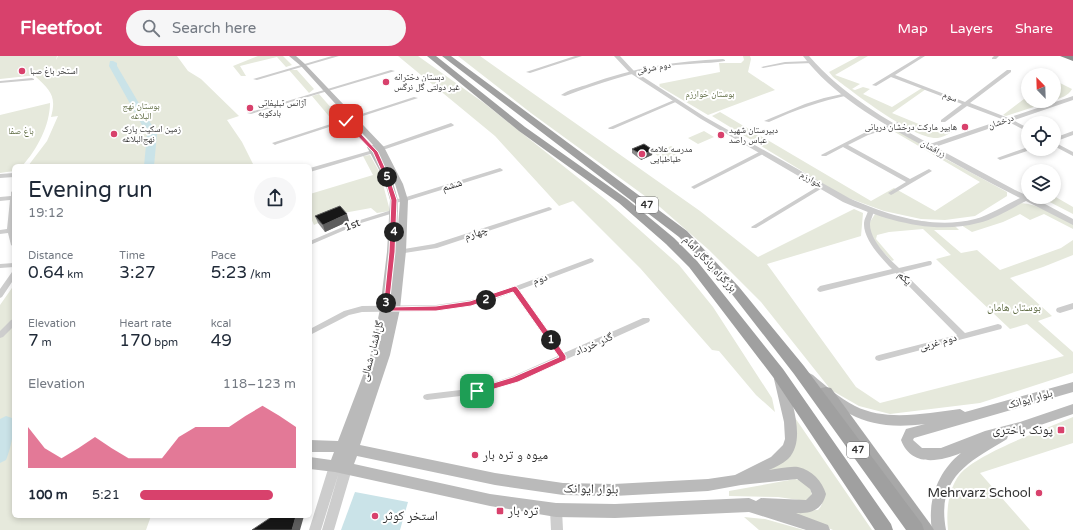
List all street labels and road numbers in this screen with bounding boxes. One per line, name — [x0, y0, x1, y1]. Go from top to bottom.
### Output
street label: دوم شرقی — [636, 60, 672, 77]
street label: سوم — [941, 89, 959, 106]
street label: درخشان — [987, 112, 1016, 132]
street label: زرافشان — [919, 138, 948, 161]
street label: خوارزم — [798, 169, 824, 192]
street label: ششم — [440, 176, 464, 195]
road number: 47 — [636, 197, 658, 213]
street label: 1st — [342, 216, 362, 234]
street label: چهارم — [463, 223, 489, 243]
street label: بزرگراه یادگار امام — [681, 233, 739, 295]
street label: یکم — [895, 268, 915, 289]
street label: دوم — [531, 270, 550, 288]
street label: گل‌افشان شمالی — [358, 319, 386, 383]
street label: گذر خرداد — [573, 330, 615, 358]
street label: دوم غربی — [918, 331, 959, 353]
street label: بلوار ایوانک — [1006, 386, 1054, 412]
road number: 47 — [847, 442, 869, 458]
street label: بلوار ایوانک — [563, 481, 619, 497]

